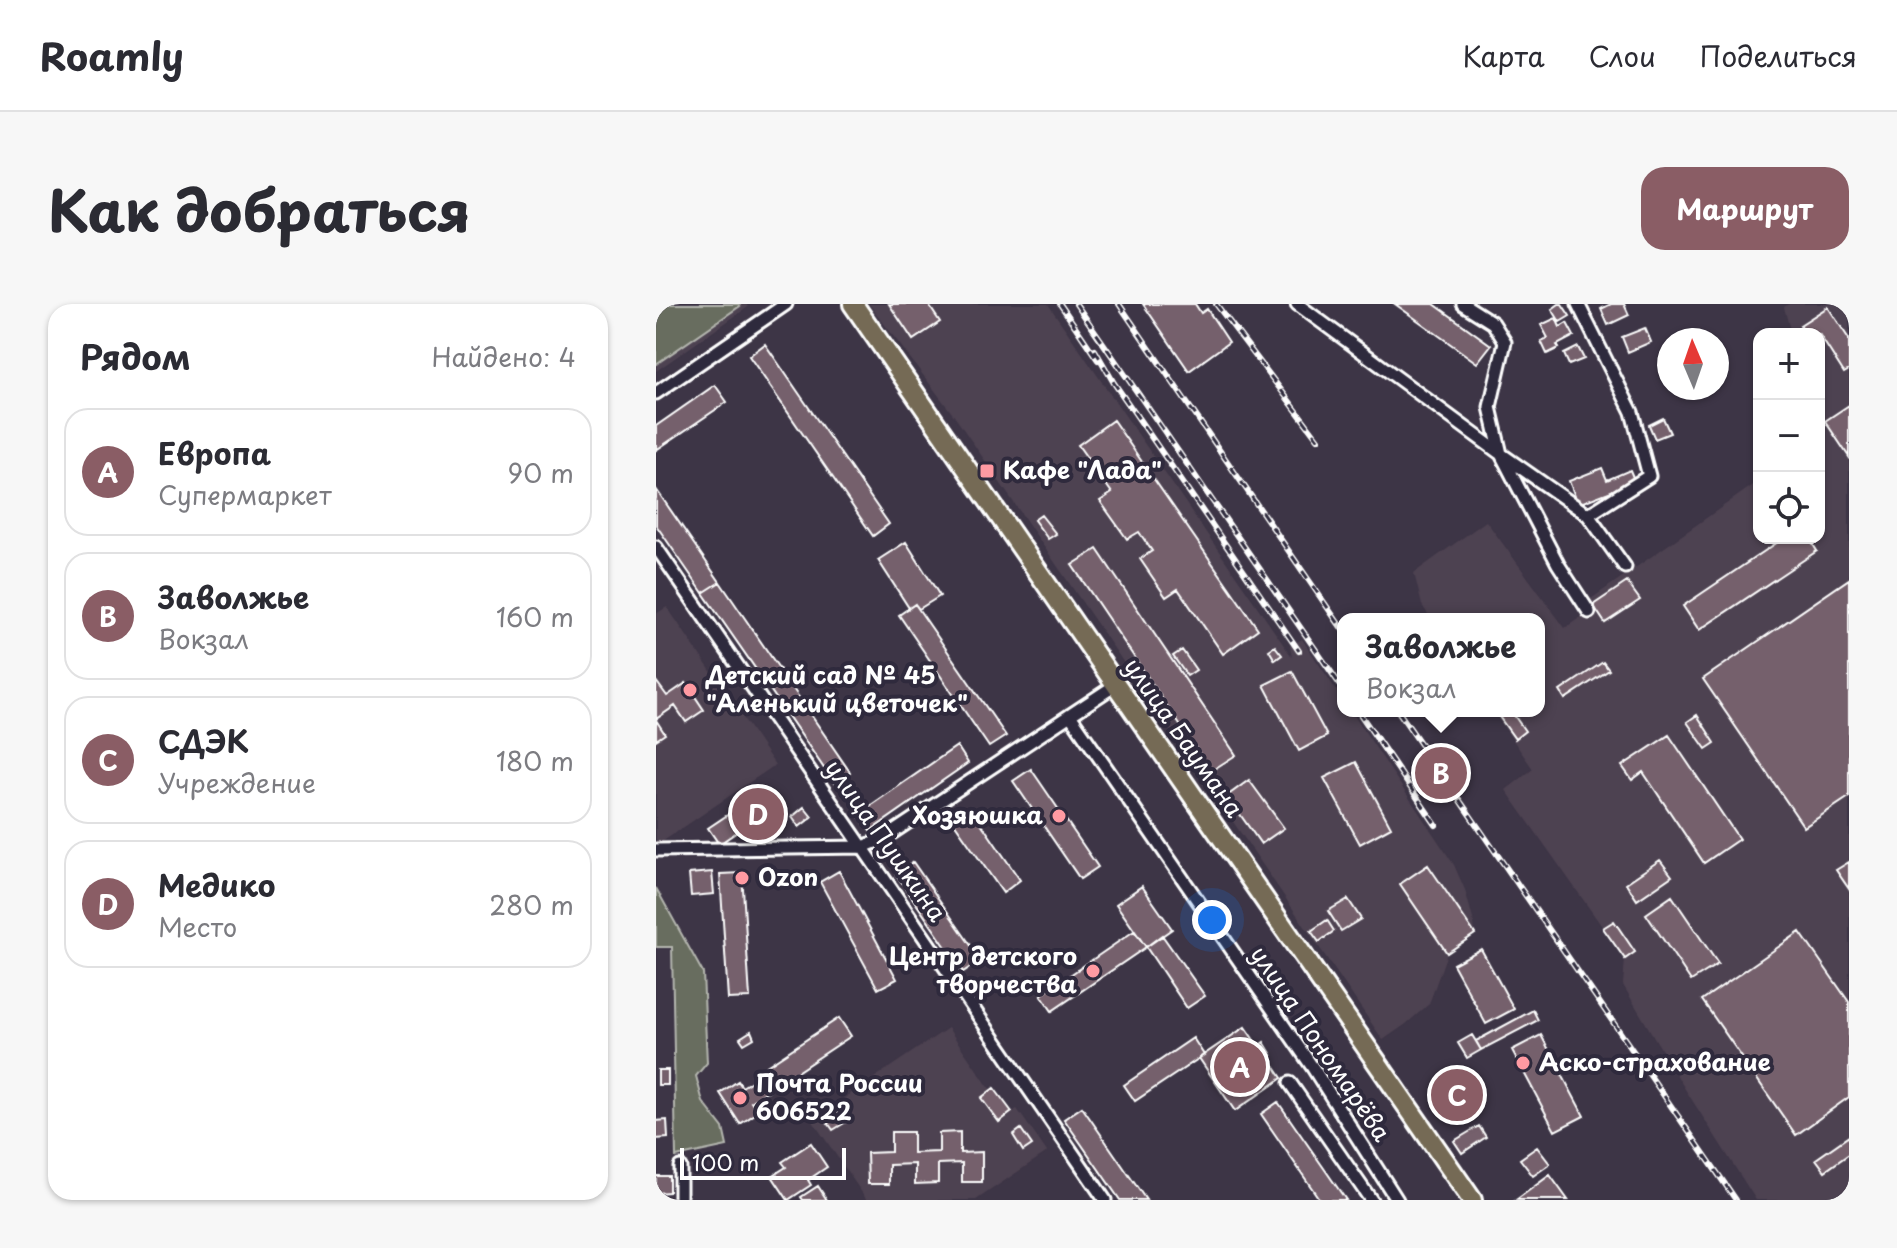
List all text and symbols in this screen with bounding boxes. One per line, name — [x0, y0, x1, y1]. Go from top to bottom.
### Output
text: Roamly — [40, 27, 184, 84]
text: Карта — [1462, 34, 1545, 77]
text: Слои — [1589, 34, 1656, 77]
text: Поделиться — [1700, 34, 1857, 77]
text: Как добраться — [48, 166, 471, 251]
button: Маршрут — [1641, 167, 1849, 250]
north arrow — [1657, 328, 1729, 400]
map controls — [1753, 328, 1825, 544]
button: + — [1753, 328, 1825, 400]
text: Рядом — [80, 330, 191, 382]
text: Найдено: 4 — [431, 337, 576, 376]
button: − — [1753, 400, 1825, 472]
text: Европа — [158, 430, 271, 475]
place label: Кафе "Лада" — [1003, 451, 1162, 487]
text: A — [98, 453, 118, 492]
text: 90 m — [507, 453, 574, 492]
marker: Кафе "Лада" — [978, 462, 996, 480]
button: locate — [1753, 472, 1825, 544]
text: Супермаркет — [158, 475, 332, 514]
text: Заволжье — [158, 574, 309, 619]
text: B — [99, 597, 117, 636]
text: 160 m — [496, 597, 574, 636]
popup — [1337, 613, 1545, 717]
text: Вокзал — [158, 619, 249, 658]
text: Заволжье — [1365, 623, 1517, 668]
street label: улица Баумана — [1116, 650, 1253, 824]
place label: Детский сад № 45 "Аленький цветочек" — [705, 656, 968, 720]
text: Вокзал — [1365, 668, 1456, 707]
marker: Детский сад № 45 "Аленький цветочек" — [681, 681, 699, 699]
text: СДЭК — [158, 718, 249, 763]
text: C — [98, 741, 118, 780]
text: 180 m — [496, 741, 574, 780]
pin: B — [1415, 743, 1467, 803]
street label: улица Пушкина — [817, 752, 956, 928]
text: Учреждение — [158, 763, 316, 802]
pin: D — [732, 784, 784, 844]
place label: Хозяюшка — [912, 796, 1043, 832]
marker: Хозяюшка — [1050, 807, 1068, 825]
place label: Ozon — [758, 858, 818, 894]
text: Медико — [158, 862, 275, 907]
marker: Ozon — [733, 869, 751, 887]
text: D — [98, 885, 118, 924]
text: 280 m — [489, 885, 574, 924]
your location — [1192, 900, 1232, 940]
text: Место — [158, 907, 237, 946]
place label: Центр детского творчества — [889, 937, 1077, 1001]
street label: улица Пономарёва — [1243, 938, 1401, 1148]
marker: Центр детского творчества — [1084, 962, 1102, 980]
pin: A — [1214, 1037, 1266, 1097]
place label: Аско-страхование — [1539, 1043, 1771, 1079]
marker: Аско-страхование — [1514, 1054, 1532, 1072]
place label: Почта России 606522 — [756, 1064, 923, 1128]
pin: C — [1431, 1065, 1483, 1125]
marker: Почта России 606522 — [731, 1089, 749, 1107]
scale bar — [680, 1144, 846, 1180]
text: 100 m — [692, 1145, 759, 1178]

